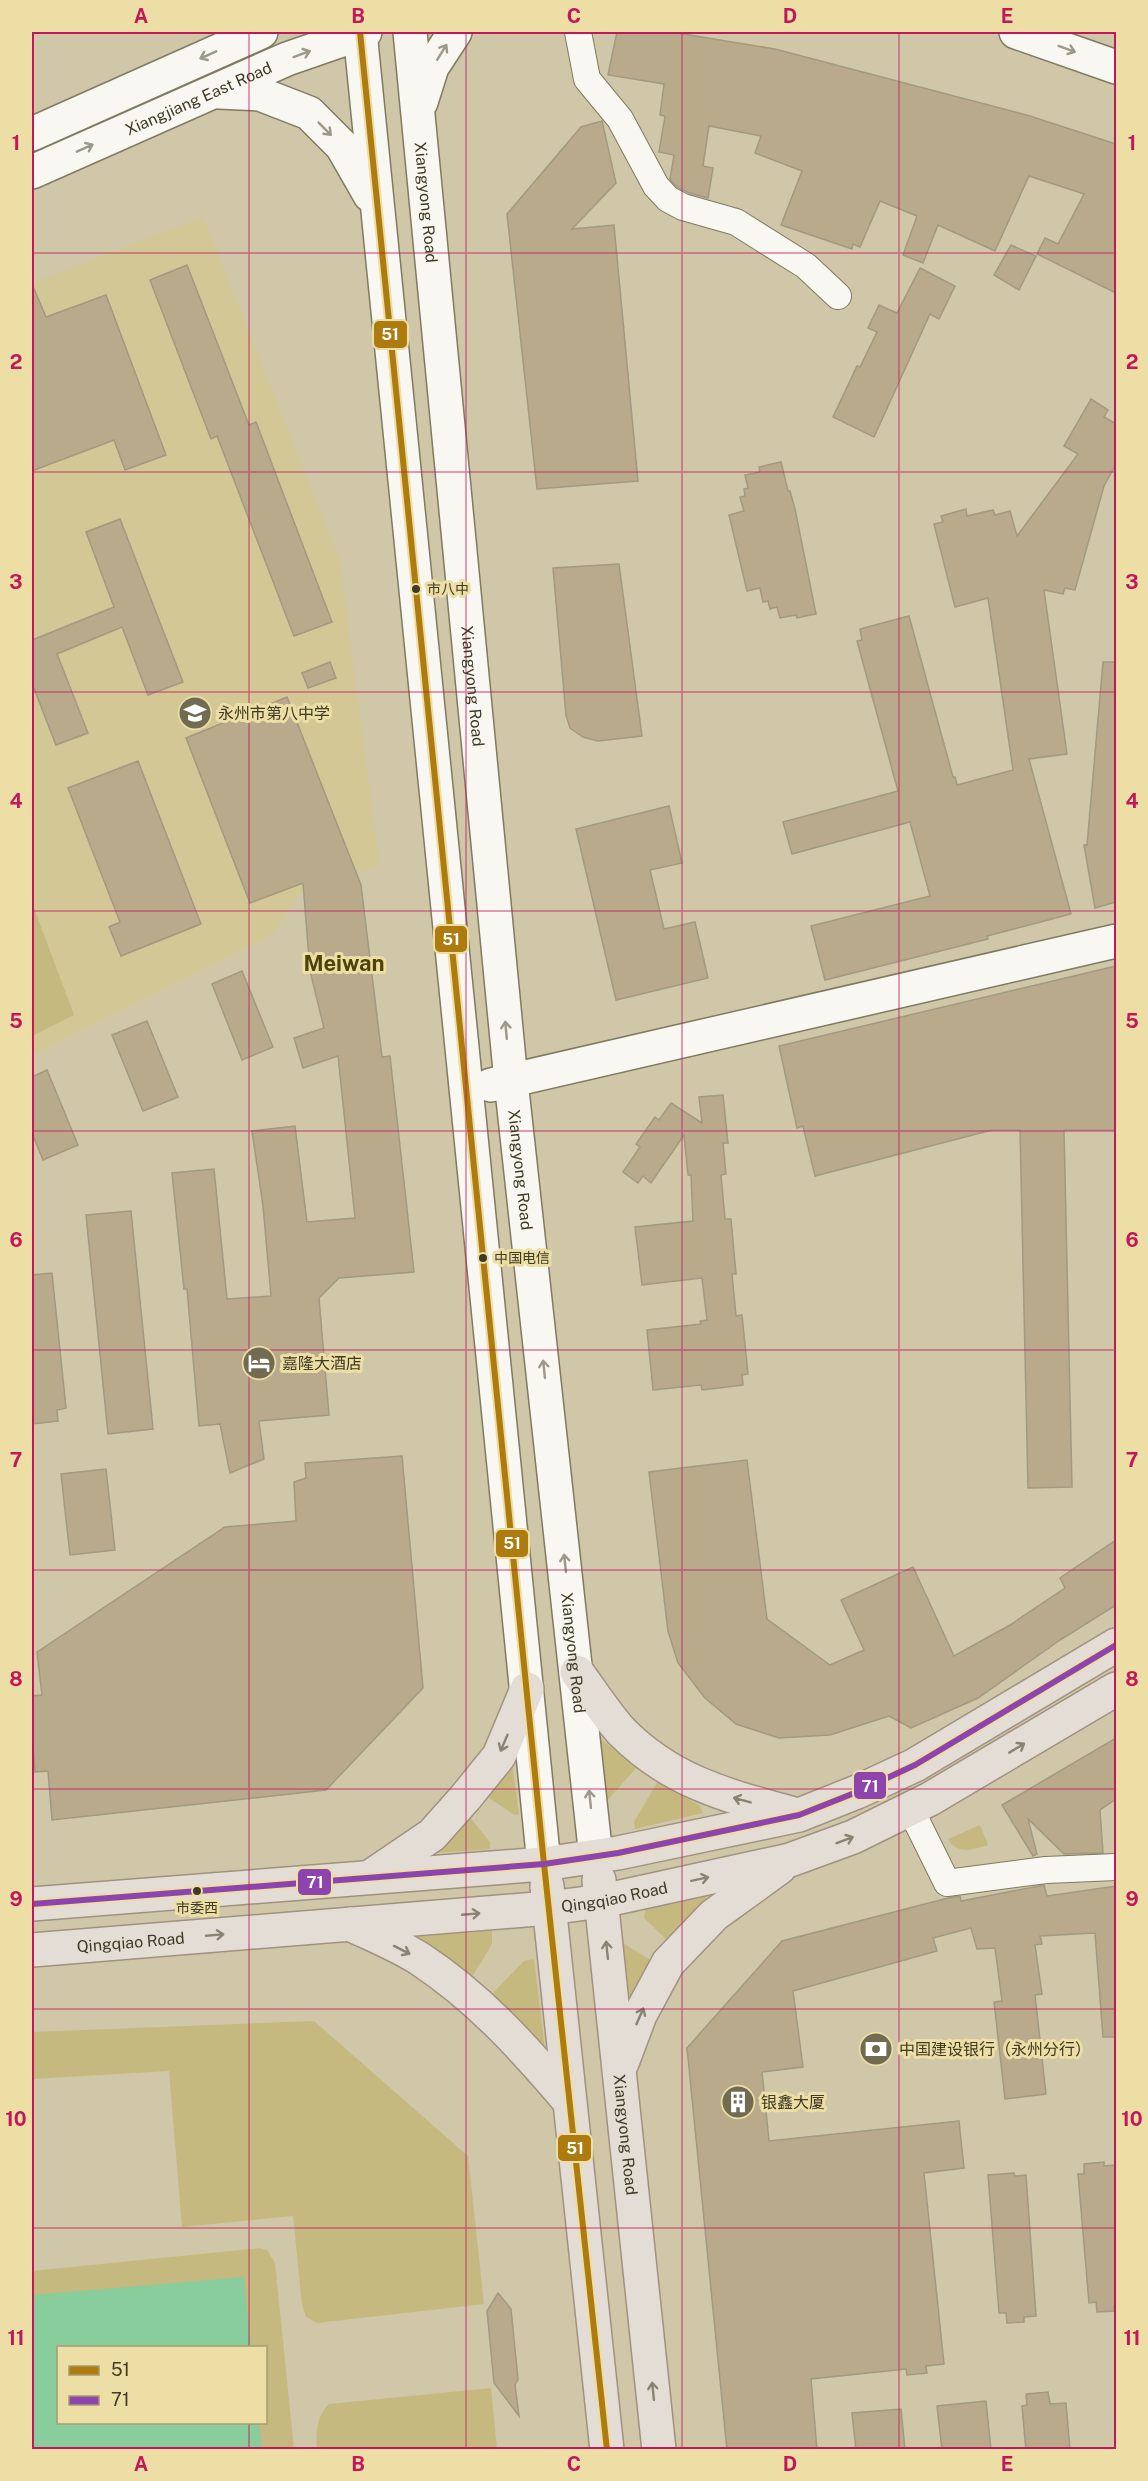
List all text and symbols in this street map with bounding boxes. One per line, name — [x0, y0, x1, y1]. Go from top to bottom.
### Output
text: A — [134, 4, 148, 28]
text: B — [351, 4, 365, 28]
text: C — [567, 4, 581, 28]
text: D — [783, 4, 797, 28]
text: E — [1001, 4, 1013, 28]
one-way arrow — [436, 44, 448, 60]
one-way arrow — [1057, 44, 1075, 55]
one-way arrow — [293, 48, 311, 59]
one-way arrow — [199, 50, 217, 62]
street label: Xiangjiang East Road — [122, 58, 275, 139]
one-way arrow — [318, 121, 333, 136]
text: 1 — [12, 131, 20, 155]
text: 1 — [1128, 131, 1136, 155]
street label: Xiangyong Road — [411, 141, 442, 264]
one-way arrow — [75, 142, 94, 153]
line badge: 51 — [373, 320, 408, 349]
text: 51 — [381, 325, 399, 344]
text: 2 — [10, 350, 22, 374]
text: 2 — [1126, 350, 1138, 374]
text: 3 — [9, 570, 23, 594]
text: 3 — [1125, 570, 1139, 594]
place label: 市八中 — [427, 581, 469, 597]
marker: 市八中 — [410, 583, 422, 595]
street label: Xiangyong Road — [458, 625, 488, 747]
school or university icon: 永州市第八中学 — [177, 695, 213, 731]
place label: 永州市第八中学 — [218, 704, 330, 723]
text: 4 — [9, 789, 23, 813]
text: 4 — [1125, 789, 1139, 813]
line badge: 51 — [434, 925, 468, 953]
text: 51 — [442, 930, 460, 949]
district label: Meiwan — [304, 950, 384, 976]
text: 5 — [9, 1009, 23, 1033]
text: 5 — [1125, 1009, 1139, 1033]
one-way arrow — [500, 1020, 511, 1040]
street label: Xiangyong Road — [505, 1108, 537, 1231]
text: 6 — [9, 1228, 23, 1252]
text: 6 — [1125, 1228, 1139, 1252]
place label: 中国电信 — [494, 1250, 550, 1266]
marker: 中国电信 — [477, 1252, 489, 1264]
hotel icon: 嘉隆大酒店 — [241, 1345, 277, 1381]
place label: 嘉隆大酒店 — [282, 1354, 362, 1373]
one-way arrow — [538, 1360, 549, 1380]
text: 7 — [10, 1448, 22, 1472]
text: 7 — [1126, 1448, 1138, 1472]
line badge: 51 — [495, 1529, 529, 1558]
text: 51 — [503, 1534, 521, 1553]
one-way arrow — [559, 1554, 570, 1574]
street label: Xiangyong Road — [558, 1591, 590, 1714]
text: 8 — [9, 1667, 23, 1691]
text: 8 — [1125, 1667, 1139, 1691]
one-way arrow — [498, 1733, 509, 1752]
one-way arrow — [1008, 1742, 1025, 1754]
line badge: 71 — [853, 1771, 887, 1800]
text: 71 — [861, 1777, 879, 1796]
one-way arrow — [584, 1789, 595, 1809]
one-way arrow — [733, 1794, 752, 1805]
one-way arrow — [835, 1833, 854, 1844]
line badge: 71 — [297, 1868, 332, 1896]
text: 71 — [306, 1873, 324, 1892]
one-way arrow — [690, 1873, 709, 1885]
street label: Qingqiao Road — [560, 1877, 669, 1916]
marker: 市委西 — [191, 1885, 203, 1897]
text: 9 — [9, 1887, 23, 1911]
text: 9 — [1125, 1887, 1139, 1911]
place label: 市委西 — [176, 1900, 218, 1916]
one-way arrow — [461, 1908, 481, 1919]
street label: Qingqiao Road — [76, 1928, 185, 1956]
one-way arrow — [205, 1929, 225, 1940]
one-way arrow — [601, 1940, 612, 1960]
one-way arrow — [393, 1945, 411, 1956]
one-way arrow — [635, 2007, 647, 2025]
bank icon: 中国建设银行（永州分行） — [858, 2031, 894, 2067]
place label: 中国建设银行（永州分行） — [899, 2040, 1091, 2059]
street label: Xiangyong Road — [610, 2073, 642, 2196]
building icon: 银鑫大厦 — [720, 2084, 756, 2120]
place label: 银鑫大厦 — [761, 2093, 825, 2112]
text: 10 — [5, 2107, 27, 2131]
text: 10 — [1121, 2107, 1143, 2131]
line badge: 51 — [557, 2134, 592, 2162]
text: 51 — [566, 2139, 584, 2158]
text: 11 — [7, 2326, 25, 2350]
text: 11 — [1123, 2326, 1141, 2350]
legend — [57, 2346, 267, 2424]
text: 51 — [111, 2359, 130, 2380]
one-way arrow — [647, 2382, 658, 2402]
text: 71 — [111, 2389, 130, 2410]
text: A — [134, 2452, 148, 2476]
text: B — [351, 2452, 365, 2476]
text: C — [567, 2452, 581, 2476]
text: D — [783, 2452, 797, 2476]
text: E — [1001, 2452, 1013, 2476]

